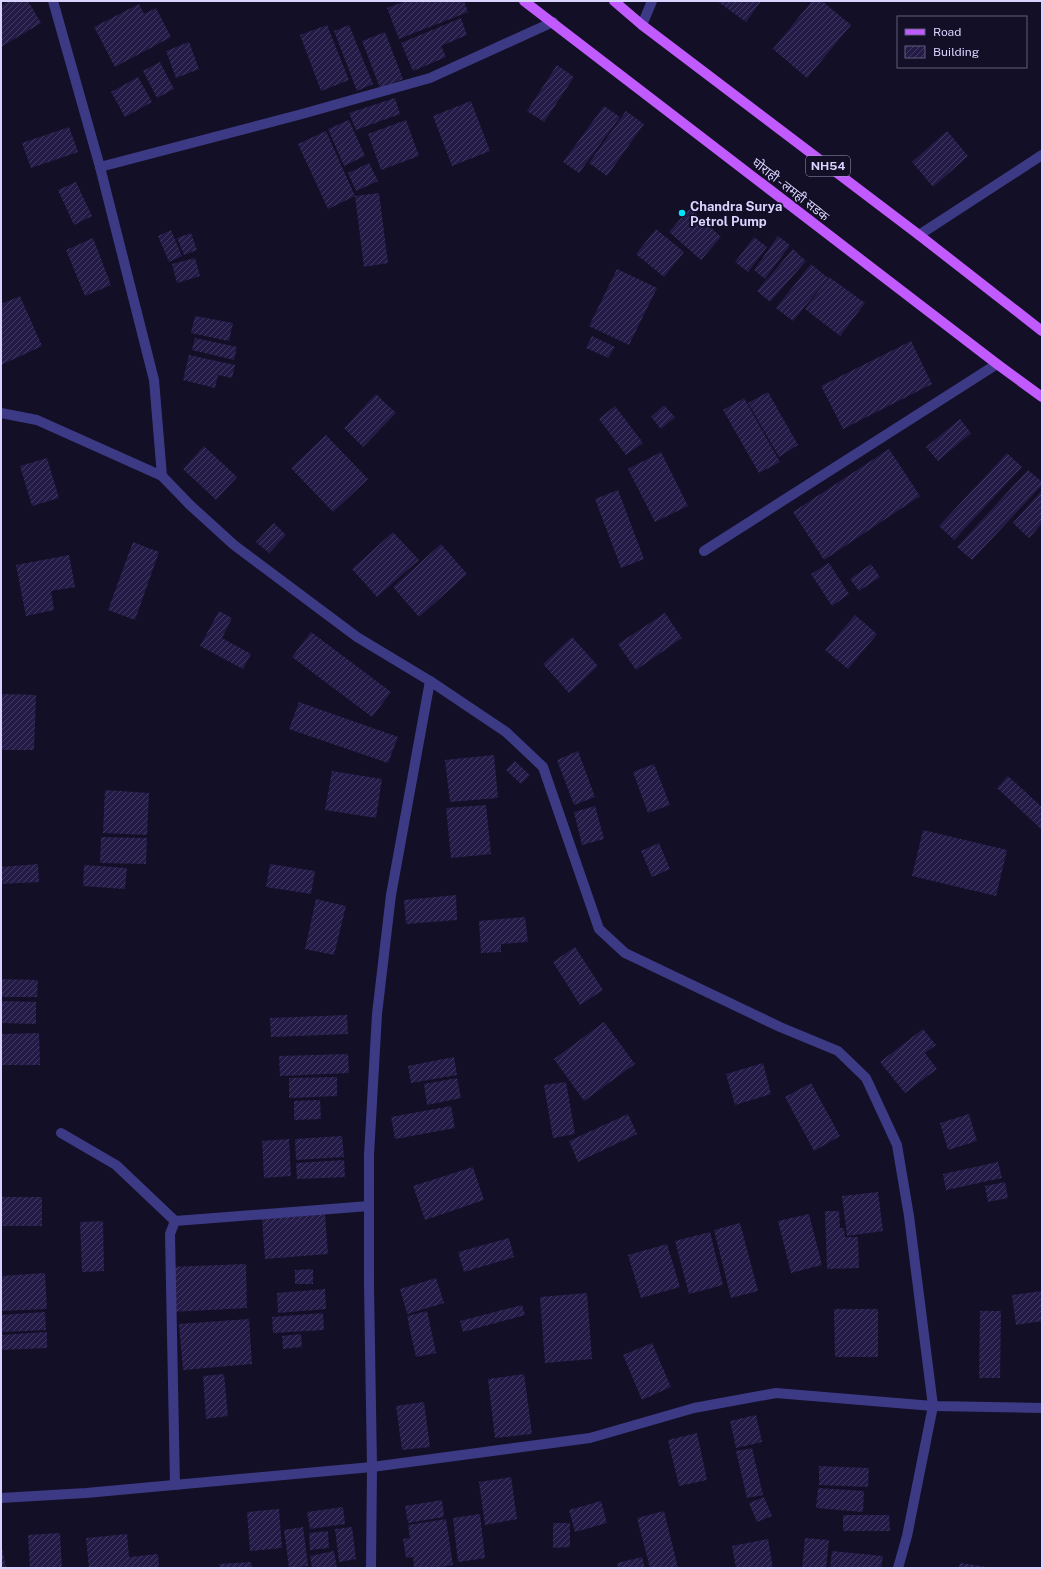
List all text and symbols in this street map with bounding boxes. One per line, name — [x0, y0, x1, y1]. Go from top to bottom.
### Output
legend — [897, 16, 1027, 68]
text: Road — [933, 25, 961, 39]
text: Building — [933, 45, 979, 59]
street label: घोराही - लमही सडक — [749, 155, 833, 225]
road number: NH54 — [806, 156, 850, 176]
place label: Chandra Surya Petrol Pump — [690, 199, 782, 229]
marker: Chandra Surya Petrol Pump — [677, 208, 687, 218]

